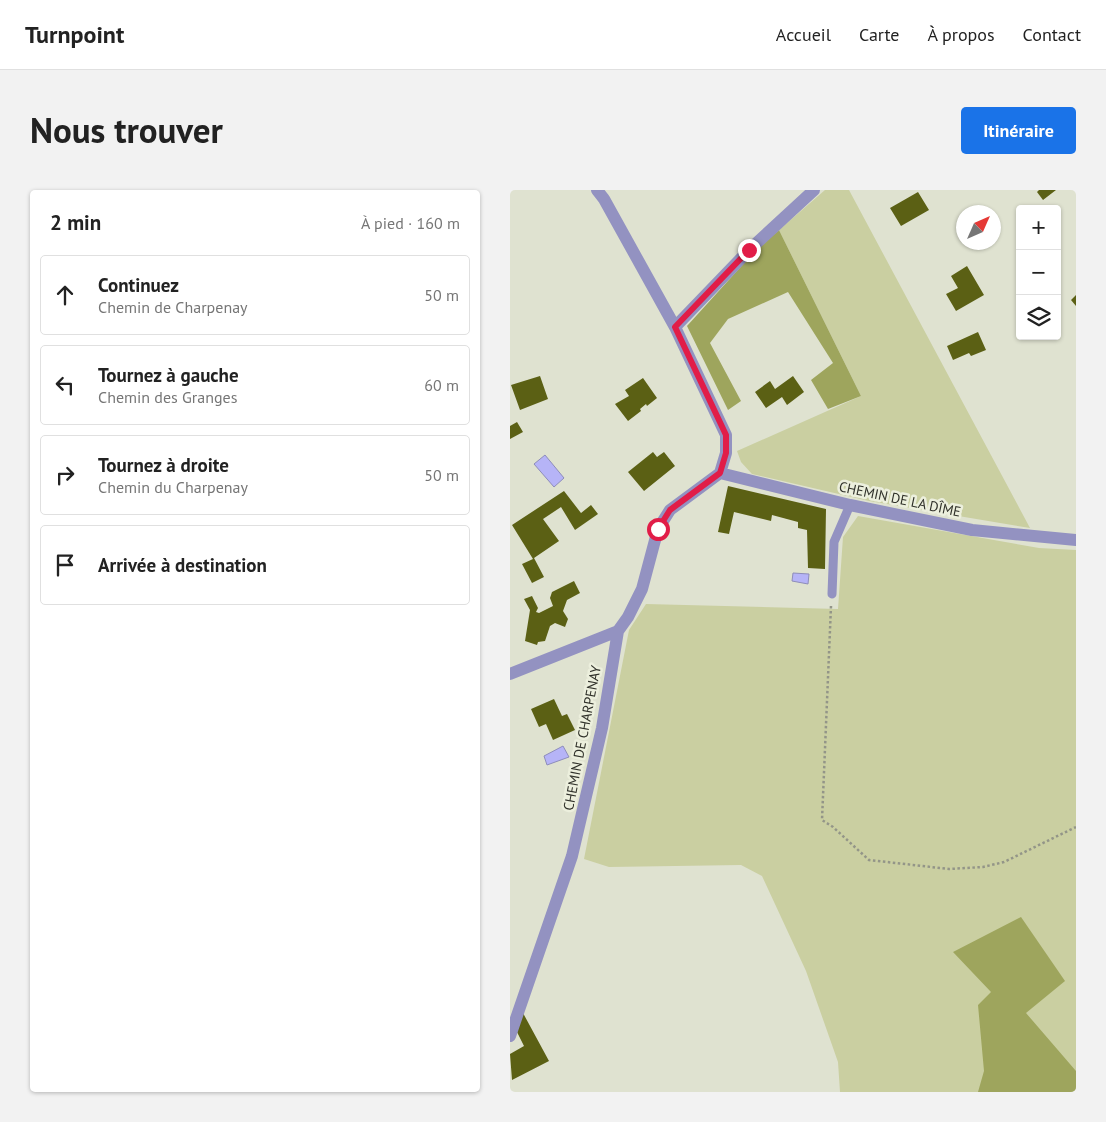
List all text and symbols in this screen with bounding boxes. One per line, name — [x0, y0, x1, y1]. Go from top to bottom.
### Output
text: Turnpoint — [25, 19, 124, 50]
text: Accueil — [776, 23, 831, 46]
text: Carte — [859, 23, 900, 46]
text: À propos — [928, 23, 995, 46]
text: Contact — [1023, 23, 1081, 46]
text: Nous trouver — [30, 107, 223, 153]
button: Itinéraire — [961, 107, 1076, 154]
north arrow — [956, 205, 1001, 250]
map controls — [1016, 205, 1061, 340]
button: + — [1016, 205, 1061, 250]
text: 2 min — [50, 209, 101, 236]
text: À pied · 160 m — [361, 213, 460, 233]
route end — [738, 239, 761, 262]
button: − — [1016, 250, 1061, 295]
text: Continuez — [98, 273, 179, 297]
icon: ahead — [51, 281, 79, 309]
text: 50 m — [424, 285, 459, 305]
button: layers — [1016, 295, 1061, 340]
text: Chemin de Charpenay — [98, 297, 248, 317]
text: Tournez à gauche — [98, 363, 239, 387]
icon: left — [51, 371, 79, 399]
text: 60 m — [424, 375, 459, 395]
text: Chemin des Granges — [98, 387, 237, 407]
text: Tournez à droite — [98, 453, 229, 477]
icon: right — [51, 461, 79, 489]
text: 50 m — [424, 465, 459, 485]
text: Chemin du Charpenay — [98, 477, 248, 497]
street label: CHEMIN DE LA DÎME — [837, 477, 963, 521]
route start — [647, 518, 670, 541]
icon: arrive — [51, 551, 79, 579]
text: Arrivée à destination — [98, 553, 267, 577]
street label: CHEMIN DE CHARPENAY — [559, 664, 605, 812]

